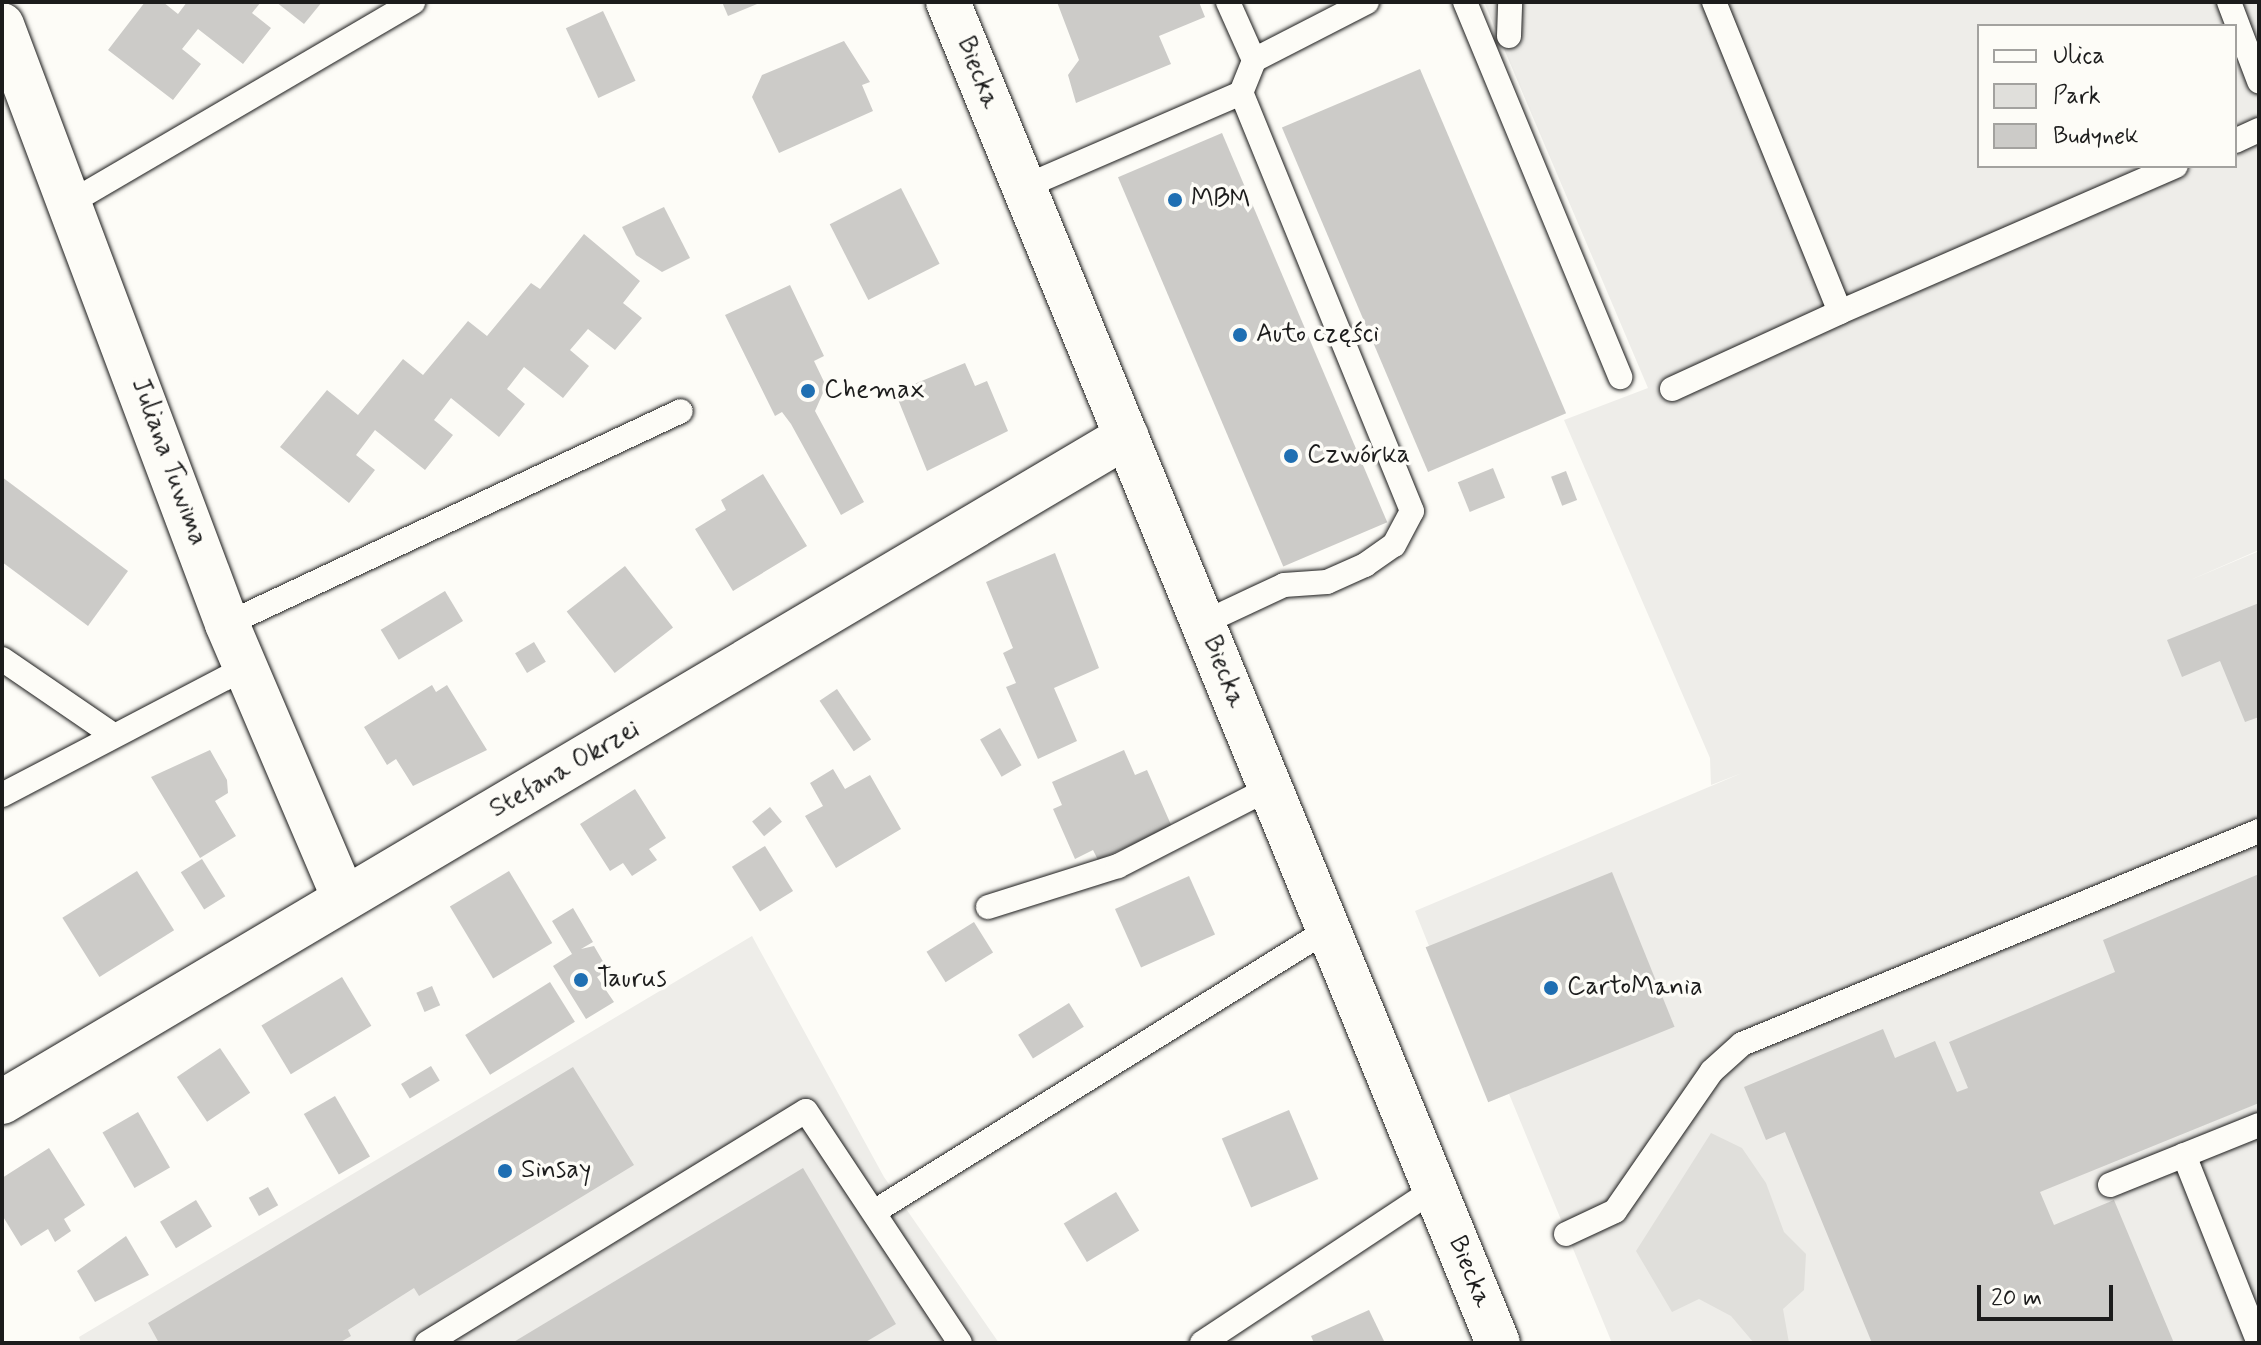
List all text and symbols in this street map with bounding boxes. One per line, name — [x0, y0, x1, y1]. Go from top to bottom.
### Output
legend — [1977, 24, 2237, 168]
street label: Biecka — [949, 33, 1005, 113]
text: Ulica — [2053, 41, 2105, 72]
text: Park — [2053, 81, 2101, 112]
text: Budynek — [2053, 121, 2139, 152]
place label: MBM — [1191, 184, 1251, 216]
marker: MBM — [1166, 191, 1184, 209]
place label: Auto części — [1256, 319, 1379, 351]
marker: Auto części — [1231, 326, 1249, 344]
street label: Juliana Tuwima — [123, 373, 213, 551]
place label: Chemax — [824, 375, 925, 407]
marker: Chemax — [799, 382, 817, 400]
place label: Czwórka — [1307, 440, 1410, 472]
marker: Czwórka — [1282, 447, 1300, 465]
street label: Biecka — [1195, 632, 1251, 712]
street label: Stefana Okrzei — [485, 715, 645, 825]
place label: Taurus — [597, 964, 667, 996]
marker: Taurus — [572, 971, 590, 989]
place label: CartoMania — [1567, 972, 1703, 1004]
marker: CartoMania — [1542, 979, 1560, 997]
place label: Sinsay — [521, 1155, 591, 1187]
marker: Sinsay — [496, 1162, 514, 1180]
street label: Biecka — [1441, 1232, 1497, 1312]
scale bar — [1981, 1269, 2117, 1319]
text: 20 m — [1991, 1283, 2042, 1314]

